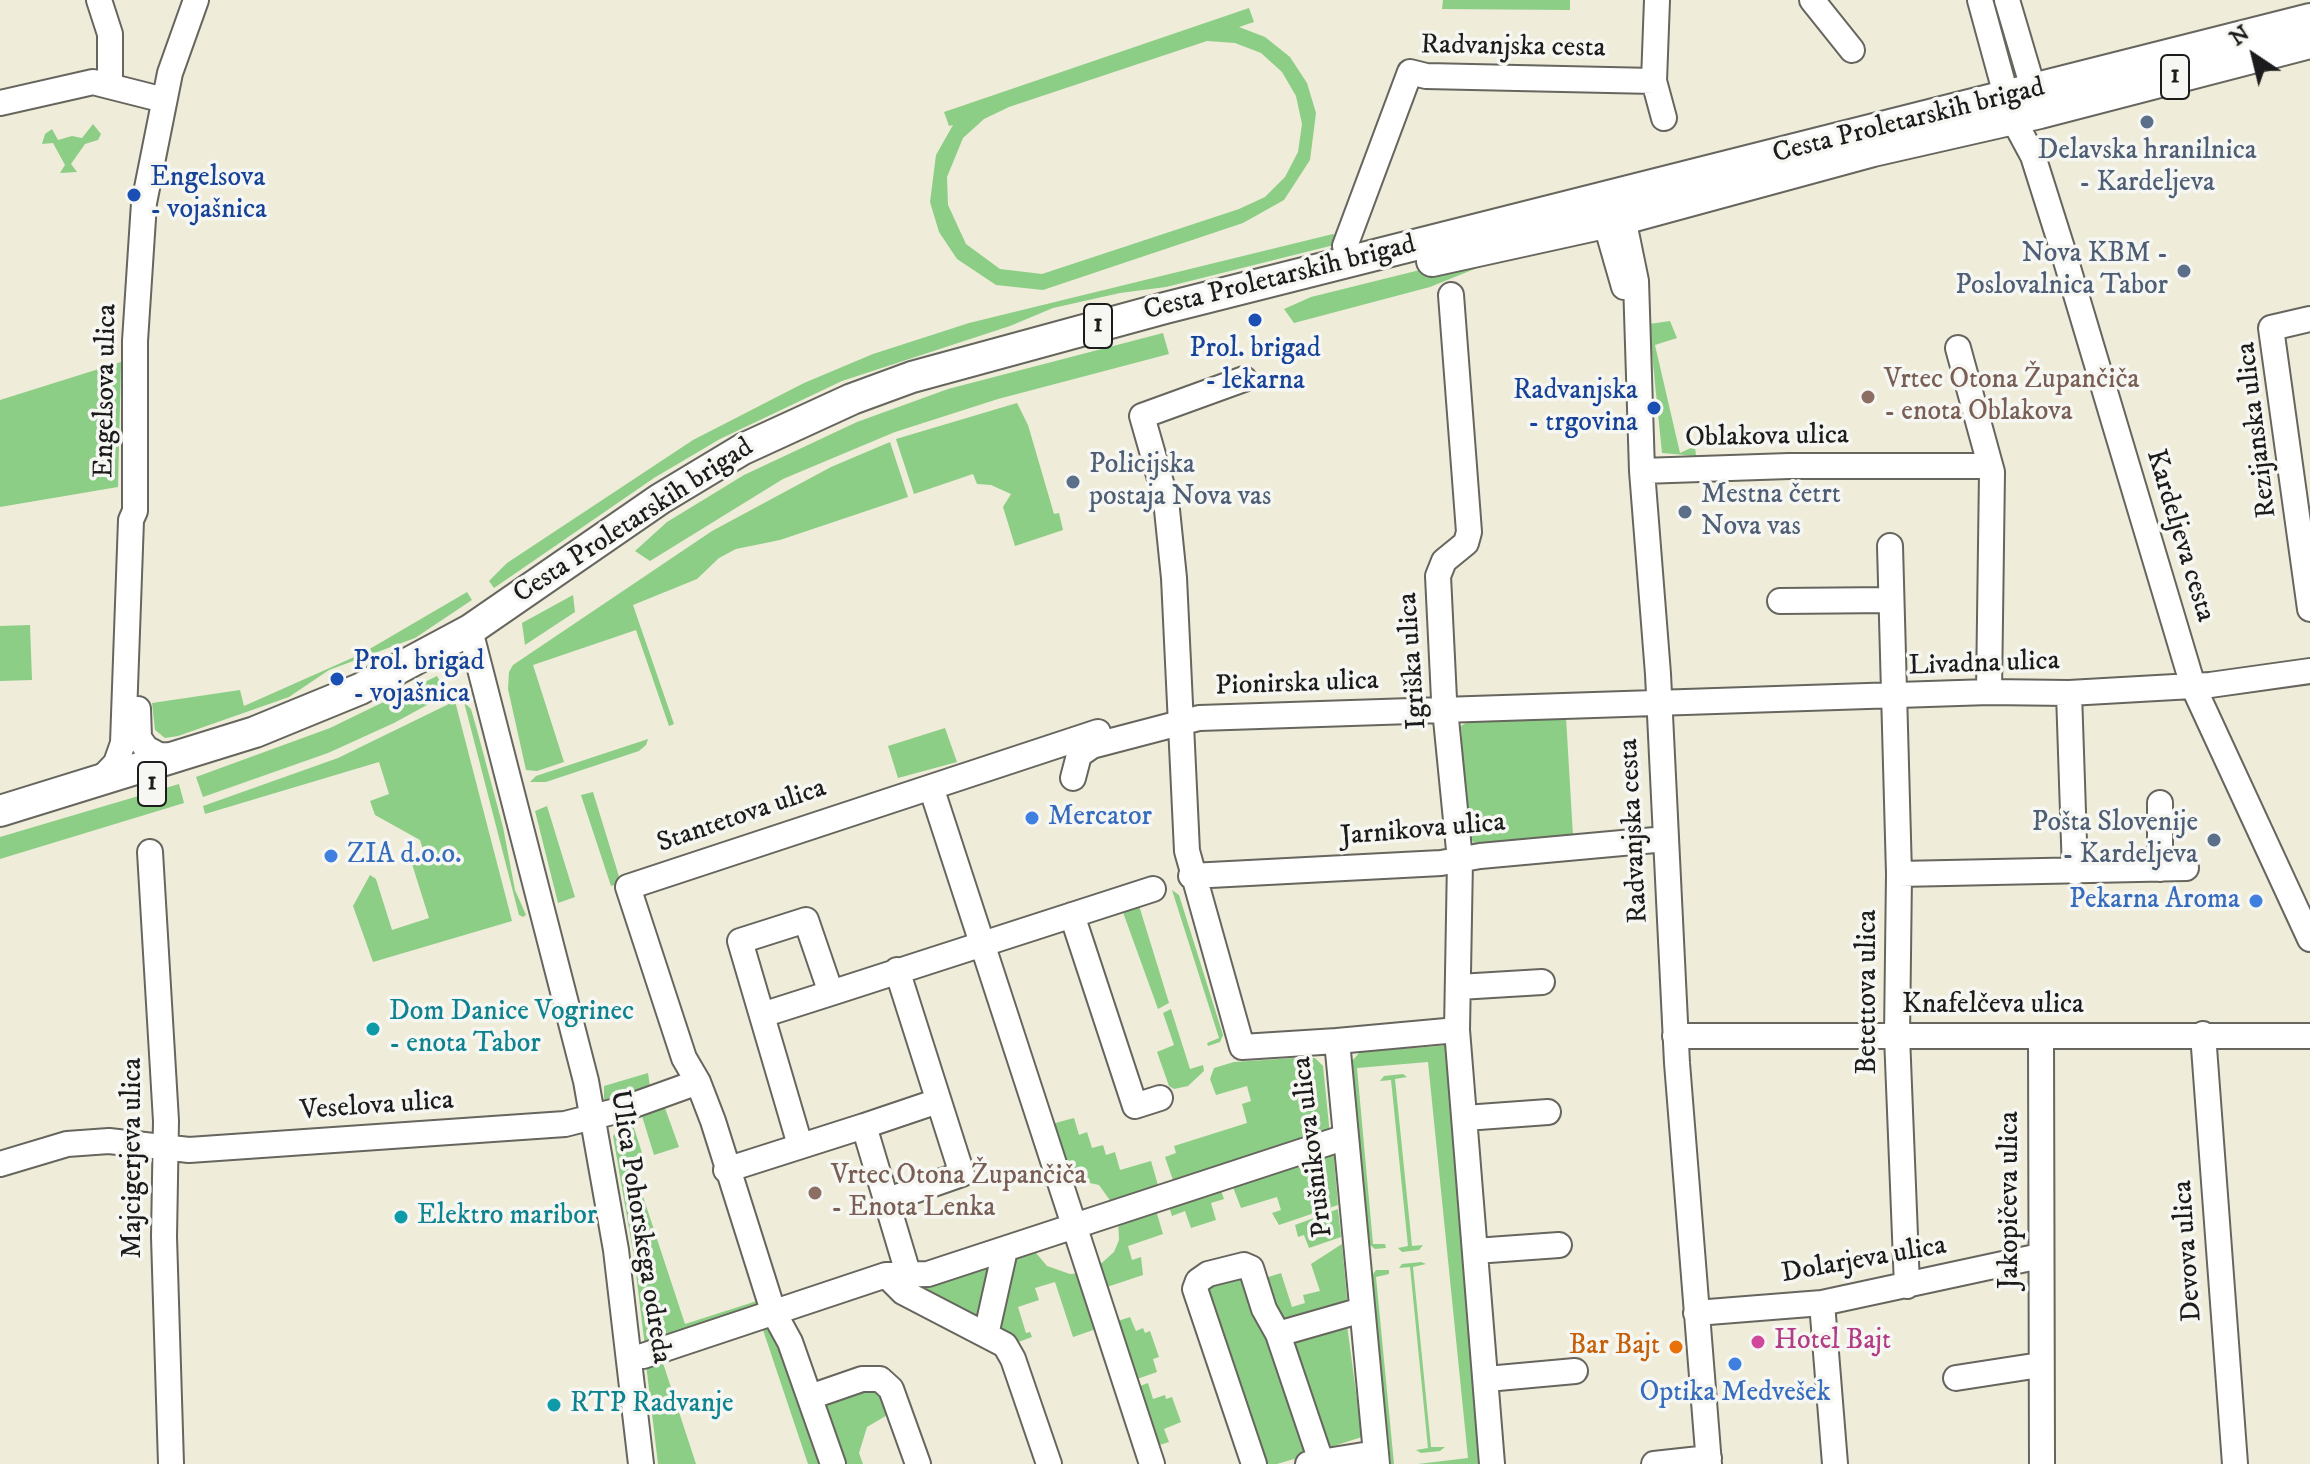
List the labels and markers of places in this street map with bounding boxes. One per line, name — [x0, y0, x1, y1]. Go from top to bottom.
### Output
marker: Delavska hranilnica - Kardeljeva — [2138, 113, 2156, 131]
place label: Delavska hranilnica - Kardeljeva — [2037, 135, 2257, 201]
place label: Engelsova - vojašnica — [150, 162, 267, 228]
marker: Engelsova - vojašnica — [125, 186, 143, 204]
place label: Nova KBM - Poslovalnica Tabor — [1955, 238, 2168, 304]
marker: Nova KBM - Poslovalnica Tabor — [2175, 262, 2193, 280]
marker: Prol. brigad - lekarna — [1246, 311, 1264, 329]
place label: Prol. brigad - lekarna — [1189, 333, 1321, 399]
place label: Vrtec Otona Župančiča - enota Oblakova — [1884, 364, 2139, 430]
place label: Radvanjska - trgovina — [1513, 375, 1638, 441]
marker: Vrtec Otona Župančiča - enota Oblakova — [1859, 388, 1877, 406]
marker: Radvanjska - trgovina — [1645, 399, 1663, 417]
place label: Policijska postaja Nova vas — [1089, 449, 1271, 515]
marker: Policijska postaja Nova vas — [1064, 473, 1082, 491]
place label: Mestna četrt Nova vas — [1701, 479, 1841, 545]
marker: Mestna četrt Nova vas — [1676, 503, 1694, 521]
place label: Prol. brigad - vojašnica — [353, 646, 484, 712]
marker: Prol. brigad - vojašnica — [328, 670, 346, 688]
place label: Mercator — [1048, 801, 1152, 835]
place label: Pošta Slovenije - Kardeljeva — [2032, 807, 2198, 873]
marker: Mercator — [1023, 809, 1041, 827]
marker: Pošta Slovenije - Kardeljeva — [2205, 831, 2223, 849]
place label: ZIA d.o.o. — [347, 839, 462, 873]
marker: ZIA d.o.o. — [322, 847, 340, 865]
place label: Pekarna Aroma — [2069, 884, 2240, 918]
marker: Pekarna Aroma — [2247, 892, 2265, 910]
place label: Dom Danice Vogrinec - enota Tabor — [389, 996, 634, 1062]
marker: Dom Danice Vogrinec - enota Tabor — [364, 1020, 382, 1038]
place label: Vrtec Otona Župančiča - Enota Lenka — [831, 1160, 1086, 1226]
marker: Vrtec Otona Župančiča - Enota Lenka — [806, 1184, 824, 1202]
place label: Elektro maribor — [417, 1200, 597, 1234]
marker: Elektro maribor — [392, 1208, 410, 1226]
place label: Hotel Bajt — [1774, 1325, 1891, 1359]
place label: Bar Bajt — [1569, 1330, 1660, 1364]
marker: Hotel Bajt — [1749, 1333, 1767, 1351]
marker: Bar Bajt — [1667, 1338, 1685, 1356]
marker: Optika Medvešek — [1726, 1355, 1744, 1373]
place label: Optika Medvešek — [1639, 1377, 1831, 1411]
place label: RTP Radvanje — [570, 1388, 734, 1422]
marker: RTP Radvanje — [545, 1396, 563, 1414]

